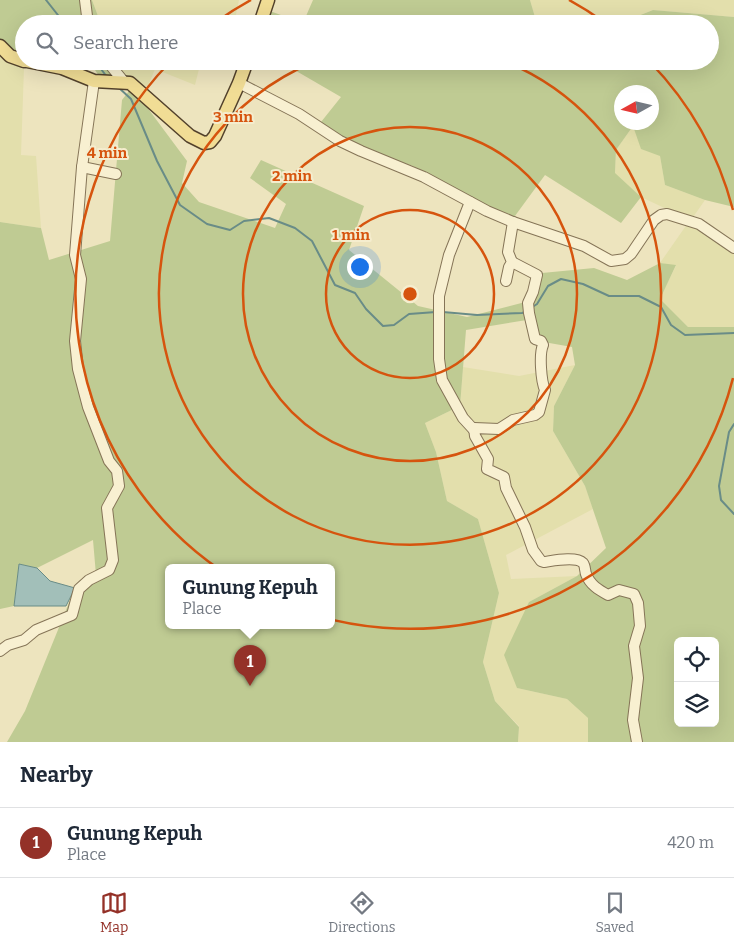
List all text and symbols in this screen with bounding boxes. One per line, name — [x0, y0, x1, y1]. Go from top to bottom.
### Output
search box — [15, 15, 719, 70]
icon: search — [33, 29, 61, 57]
text: Search here — [73, 31, 178, 54]
north arrow — [614, 85, 659, 130]
text: 3 min — [213, 108, 253, 126]
text: 4 min — [87, 144, 128, 162]
text: 2 min — [272, 167, 312, 185]
text: 1 min — [332, 226, 370, 244]
your location — [347, 254, 373, 280]
centre of rings — [401, 285, 419, 303]
popup — [165, 564, 335, 629]
text: Gunung Kepuh — [182, 576, 318, 599]
text: Place — [182, 599, 221, 618]
map controls — [674, 637, 719, 727]
button: locate — [674, 637, 719, 682]
pin: 1 — [234, 645, 266, 686]
button: layers — [674, 682, 719, 727]
text: Nearby — [20, 762, 93, 788]
text: Gunung Kepuh — [67, 822, 202, 845]
text: 1 — [33, 833, 39, 852]
text: 420 m — [667, 833, 714, 852]
text: Place — [67, 845, 106, 864]
tab: Map — [100, 889, 128, 936]
tab: Directions — [328, 889, 396, 936]
tab: Saved — [596, 889, 634, 936]

